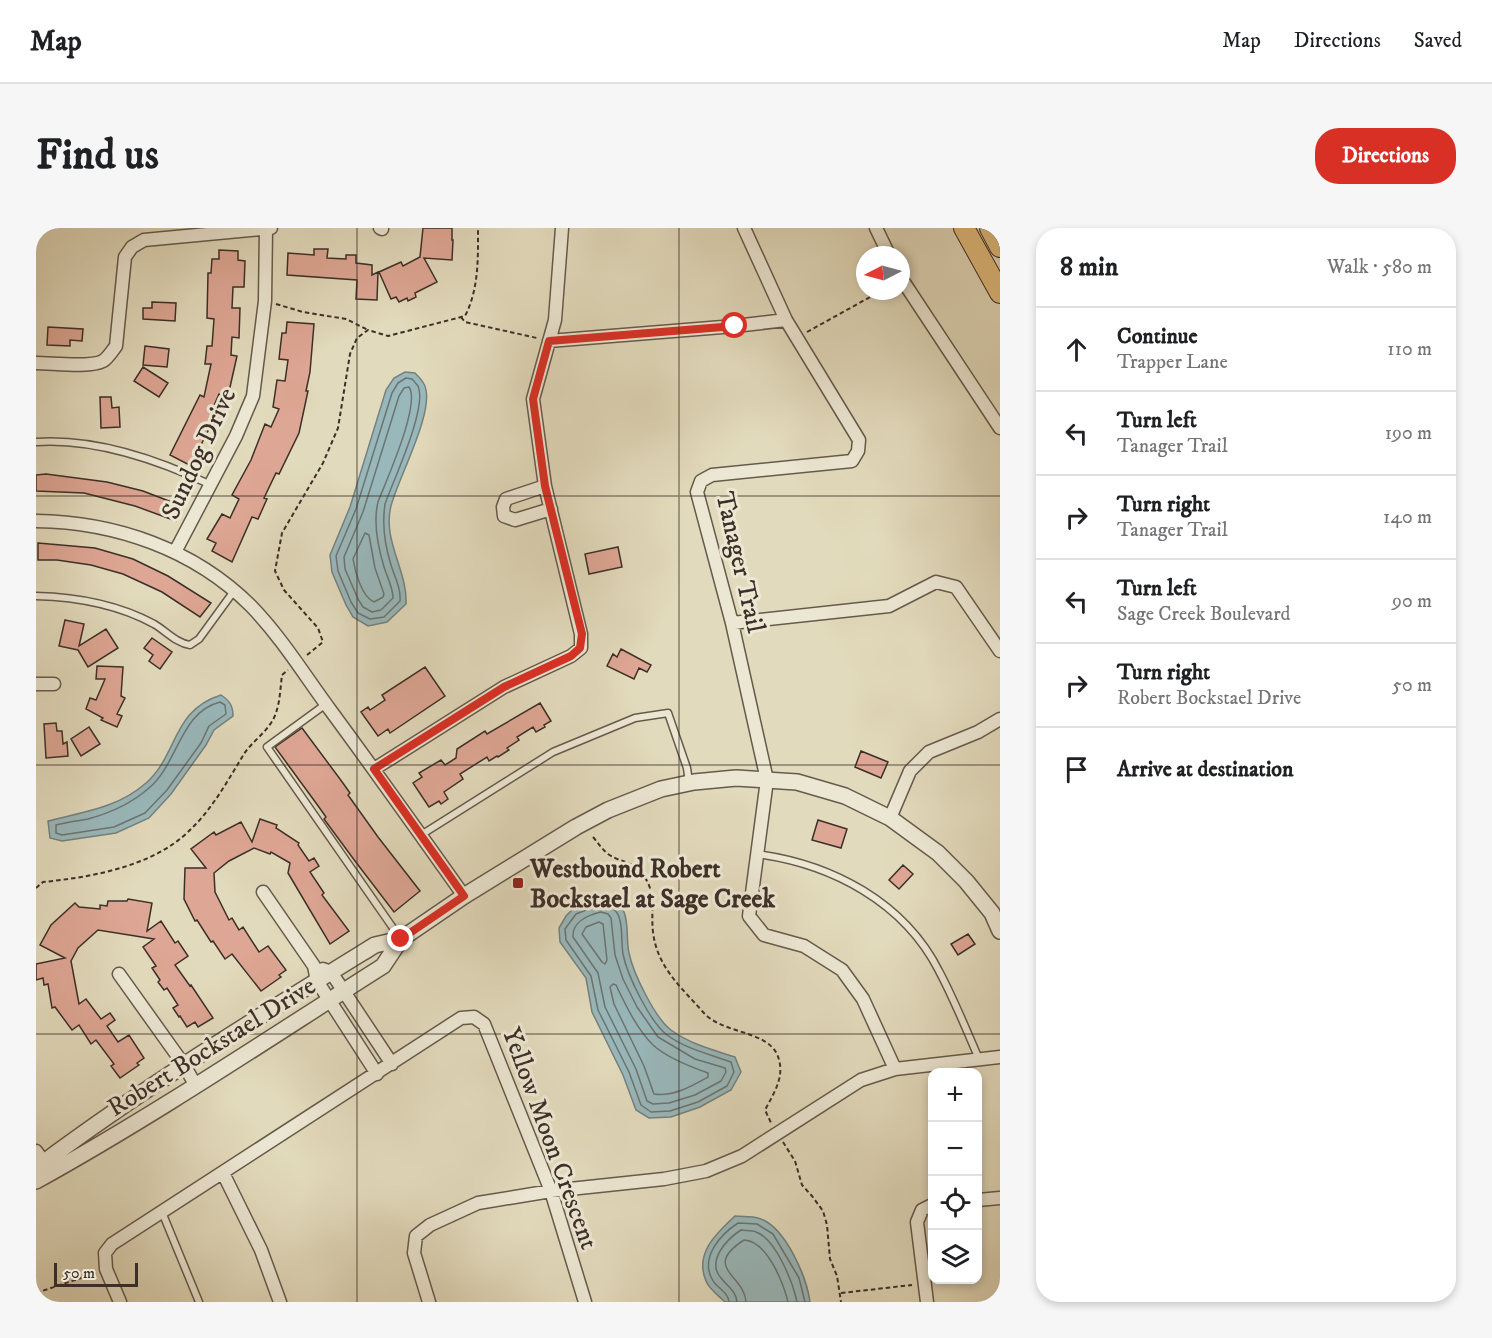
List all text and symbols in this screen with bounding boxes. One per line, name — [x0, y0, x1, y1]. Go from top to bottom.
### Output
text: Map — [30, 24, 82, 59]
text: Map — [1222, 28, 1261, 54]
text: Directions — [1294, 28, 1381, 54]
text: Saved — [1414, 28, 1462, 54]
button: Directions — [1315, 128, 1456, 184]
text: Find us — [36, 130, 159, 182]
north arrow — [856, 246, 910, 300]
text: 8 min — [1060, 251, 1118, 284]
text: Walk · 580 m — [1327, 255, 1432, 280]
route start — [721, 312, 747, 338]
text: Continue — [1117, 323, 1198, 350]
icon: ahead — [1060, 333, 1093, 366]
text: 110 m — [1387, 337, 1432, 362]
text: Trapper Lane — [1117, 350, 1228, 375]
street label: Sundog Drive — [155, 383, 244, 525]
text: Turn left — [1117, 407, 1197, 434]
icon: left — [1060, 417, 1093, 450]
text: 190 m — [1385, 421, 1432, 446]
text: Tanager Trail — [1117, 434, 1228, 459]
street label: Tanager Trail — [707, 488, 772, 636]
text: Turn right — [1117, 491, 1210, 518]
icon: right — [1060, 501, 1093, 534]
text: 140 m — [1383, 505, 1432, 530]
text: Tanager Trail — [1117, 518, 1228, 543]
text: Turn left — [1117, 575, 1197, 602]
icon: left — [1060, 585, 1093, 618]
text: 90 m — [1392, 589, 1432, 614]
text: Sage Creek Boulevard — [1117, 602, 1291, 627]
text: Turn right — [1117, 659, 1210, 686]
icon: right — [1060, 669, 1093, 702]
text: 50 m — [1392, 673, 1432, 698]
text: Robert Bockstael Drive — [1117, 686, 1301, 711]
icon: arrive — [1060, 753, 1093, 786]
text: Arrive at destination — [1117, 756, 1294, 783]
place label: Westbound Robert Bockstael at Sage Creek — [529, 853, 776, 916]
marker: Westbound Robert Bockstael at Sage Creek — [511, 876, 525, 890]
route end — [387, 925, 413, 951]
street label: Robert Bockstael Drive — [101, 970, 322, 1125]
street label: Yellow Moon Crescent — [494, 1023, 605, 1254]
map controls — [928, 1068, 982, 1284]
button: + — [928, 1068, 982, 1122]
button: − — [928, 1122, 982, 1176]
button: locate — [928, 1176, 982, 1230]
button: layers — [928, 1230, 982, 1284]
scale bar — [54, 1260, 138, 1288]
text: 50 m — [63, 1263, 95, 1283]

